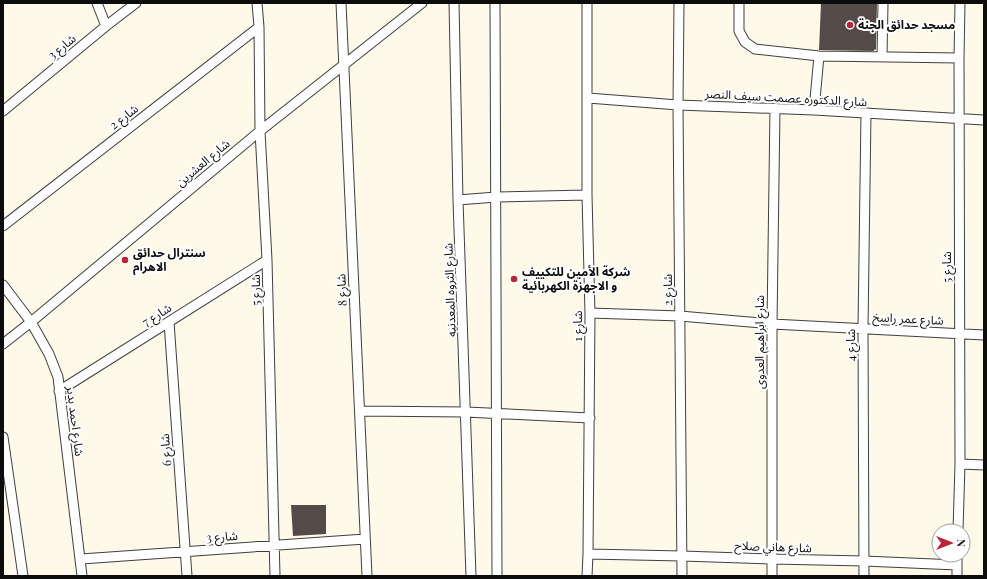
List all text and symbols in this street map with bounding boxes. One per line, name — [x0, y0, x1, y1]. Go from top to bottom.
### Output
place label: مسجد حدائق الجنة — [858, 16, 955, 32]
marker: مسجد حدائق الجنة — [845, 20, 855, 30]
street label: شارع 3 — [44, 30, 80, 64]
street label: شارع الدكتوره عصمت سيف النصر — [703, 85, 868, 111]
street label: شارع 2 — [106, 100, 142, 134]
street label: شارع العشرين — [172, 135, 234, 191]
street label: شارع الثروه المعدنيه — [439, 243, 461, 337]
place label: سنترال حدائق الاهرام — [133, 244, 206, 276]
street label: شارع 5 — [938, 251, 956, 283]
marker: سنترال حدائق الاهرام — [120, 255, 130, 265]
place label: شركة الأمين للتكييف و الاجهزة الكهربائية — [522, 263, 630, 293]
street label: شارع 8 — [332, 273, 352, 307]
street label: شارع 5 — [247, 274, 265, 306]
marker: شركة الأمين للتكييف و الاجهزة الكهربائية — [509, 274, 519, 284]
street label: شارع 2 — [659, 274, 677, 306]
street label: شارع ابراهيم العدوى — [751, 295, 769, 389]
street label: شارع 7 — [139, 299, 175, 331]
street label: شارع عمر راسخ — [872, 308, 944, 330]
street label: شارع 1 — [569, 311, 587, 341]
street label: شارع 4 — [842, 329, 860, 361]
street label: شارع احمد بدير — [62, 384, 88, 457]
street label: شارع 6 — [156, 433, 176, 467]
north arrow — [931, 523, 971, 563]
street label: شارع 3 — [206, 527, 238, 547]
street label: شارع هاني صلاح — [734, 537, 812, 558]
text: N — [954, 539, 969, 547]

